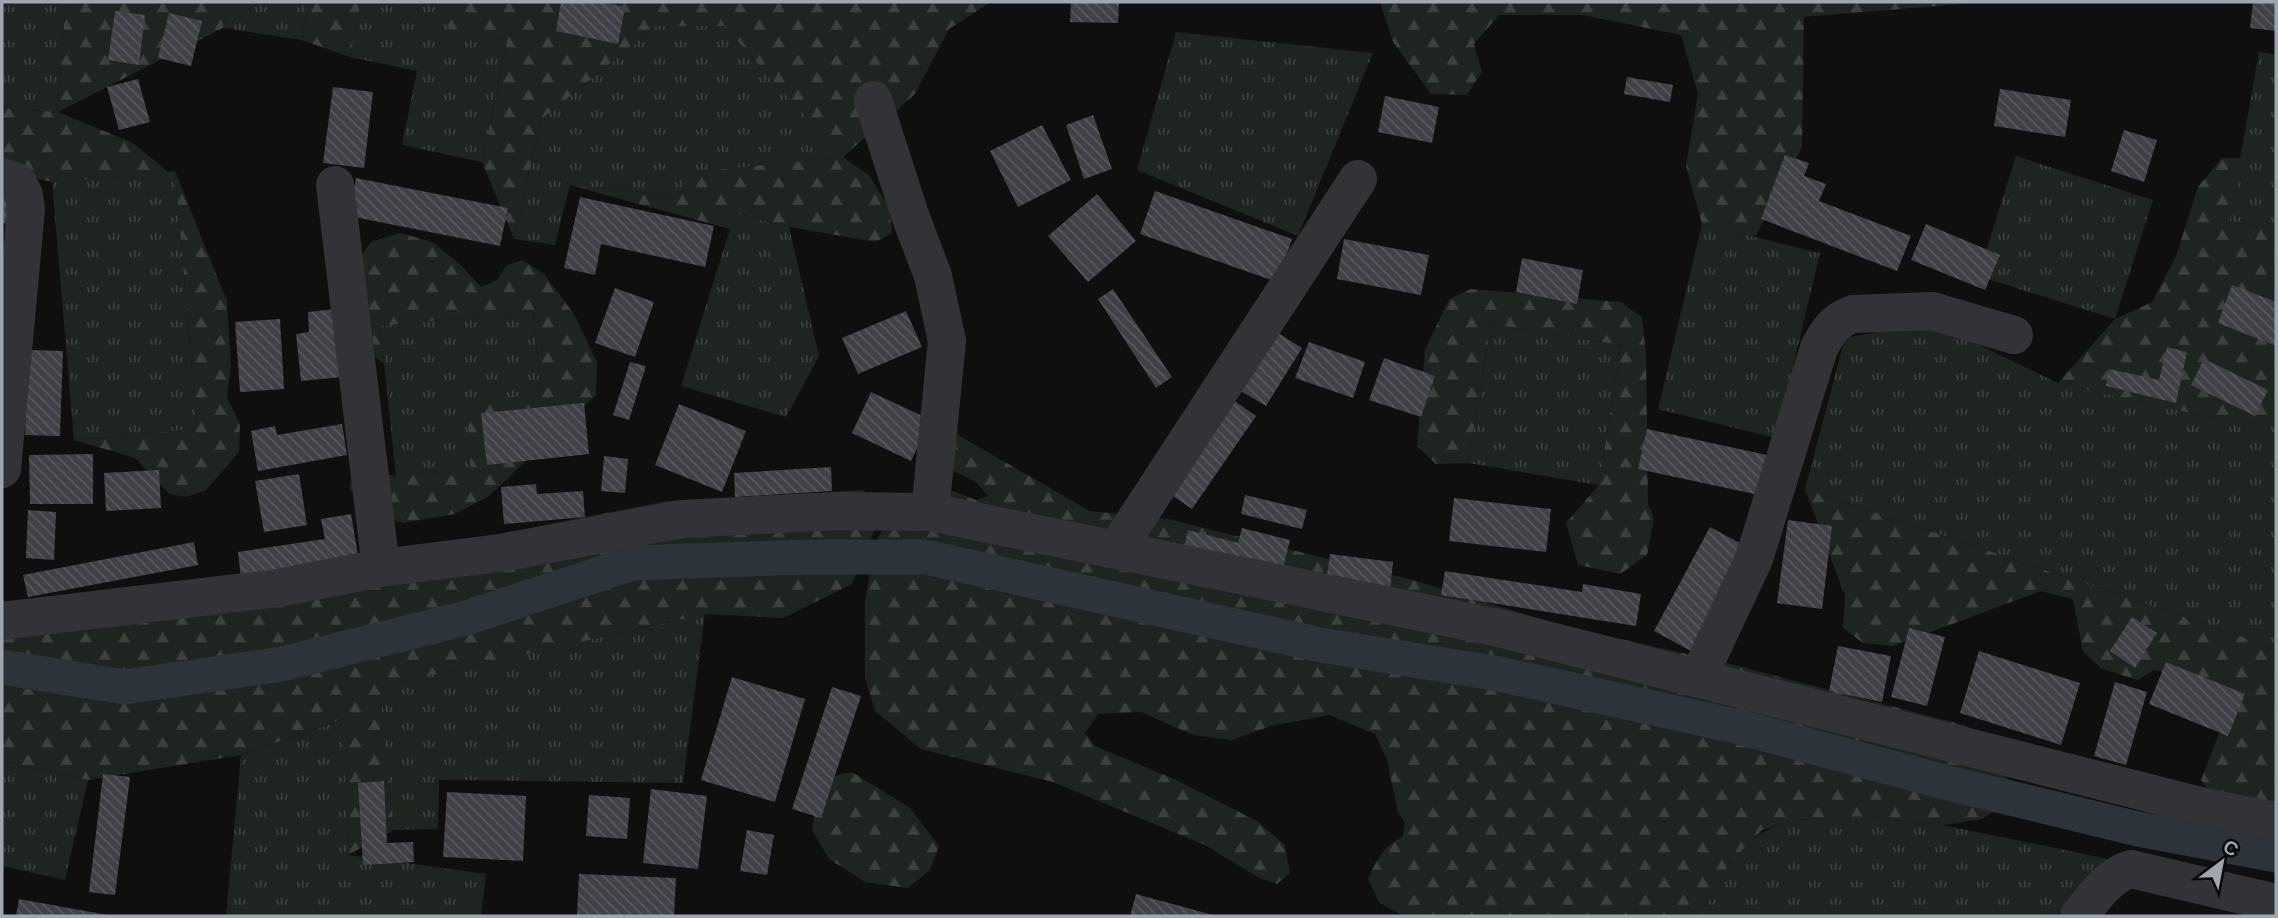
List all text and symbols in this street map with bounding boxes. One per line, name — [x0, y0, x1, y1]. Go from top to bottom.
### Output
north arrow — [2187, 827, 2257, 897]
text: С — [2218, 834, 2243, 862]

